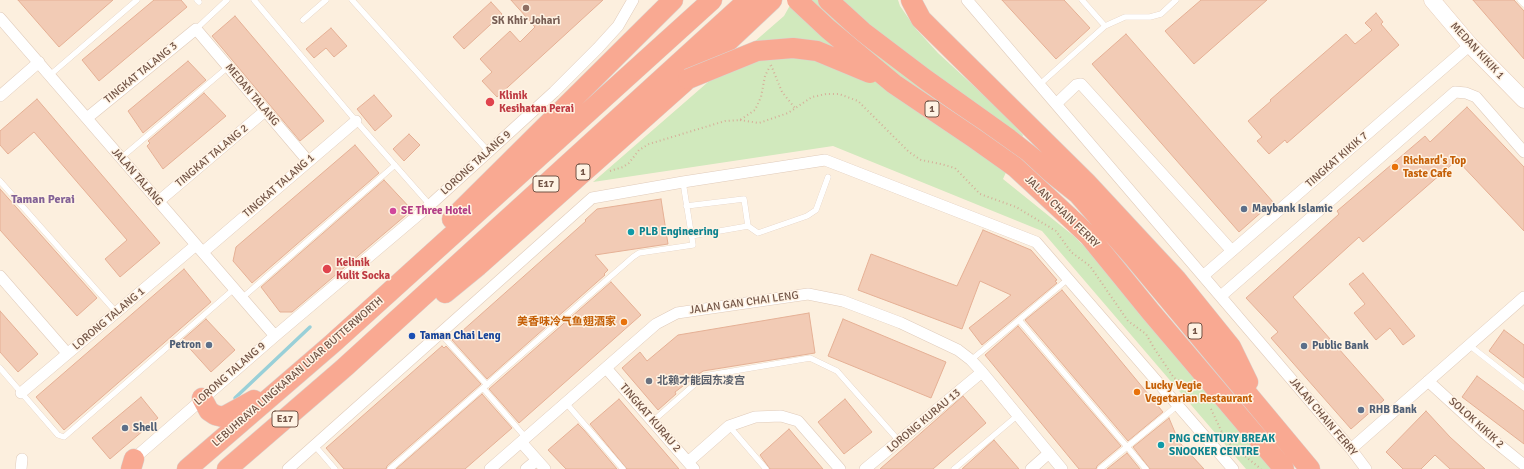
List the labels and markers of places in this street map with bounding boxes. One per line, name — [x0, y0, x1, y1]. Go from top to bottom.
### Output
marker: SK Khir Johari — [521, 3, 531, 13]
place label: SK Khir Johari — [492, 14, 560, 28]
place label: Klinik Kesihatan Perai — [499, 89, 574, 115]
marker: Klinik Kesihatan Perai — [484, 96, 496, 108]
place label: Richard's Top Taste Cafe — [1403, 154, 1466, 180]
marker: Richard's Top Taste Cafe — [1390, 162, 1400, 172]
place label: Maybank Islamic — [1252, 202, 1333, 216]
place label: SE Three Hotel — [401, 204, 471, 218]
marker: Maybank Islamic — [1239, 204, 1249, 214]
marker: SE Three Hotel — [388, 206, 398, 216]
place label: PLB Engineering — [639, 225, 719, 239]
marker: PLB Engineering — [626, 227, 636, 237]
place label: Kelinik Kulit Socka — [336, 256, 390, 282]
marker: Kelinik Kulit Socka — [321, 263, 333, 275]
place label: 美香味冷气鱼翅酒家 — [517, 315, 616, 329]
marker: 美香味冷气鱼翅酒家 — [619, 317, 629, 327]
place label: Taman Chai Leng — [420, 329, 501, 343]
marker: Taman Chai Leng — [407, 331, 417, 341]
place label: Petron — [169, 338, 201, 352]
place label: Public Bank — [1312, 339, 1369, 353]
marker: Petron — [204, 340, 214, 350]
marker: Public Bank — [1299, 341, 1309, 351]
place label: 北赖才能园东凌宫 — [657, 374, 745, 388]
marker: 北赖才能园东凌宫 — [644, 376, 654, 386]
place label: Lucky Vegie Vegetarian Restaurant — [1145, 379, 1252, 405]
marker: Lucky Vegie Vegetarian Restaurant — [1132, 387, 1142, 397]
place label: RHB Bank — [1369, 403, 1417, 417]
marker: RHB Bank — [1356, 405, 1366, 415]
place label: Shell — [133, 421, 157, 435]
marker: Shell — [120, 423, 130, 433]
place label: PNG CENTURY BREAK SNOOKER CENTRE — [1169, 432, 1275, 458]
marker: PNG CENTURY BREAK SNOOKER CENTRE — [1156, 440, 1166, 450]

